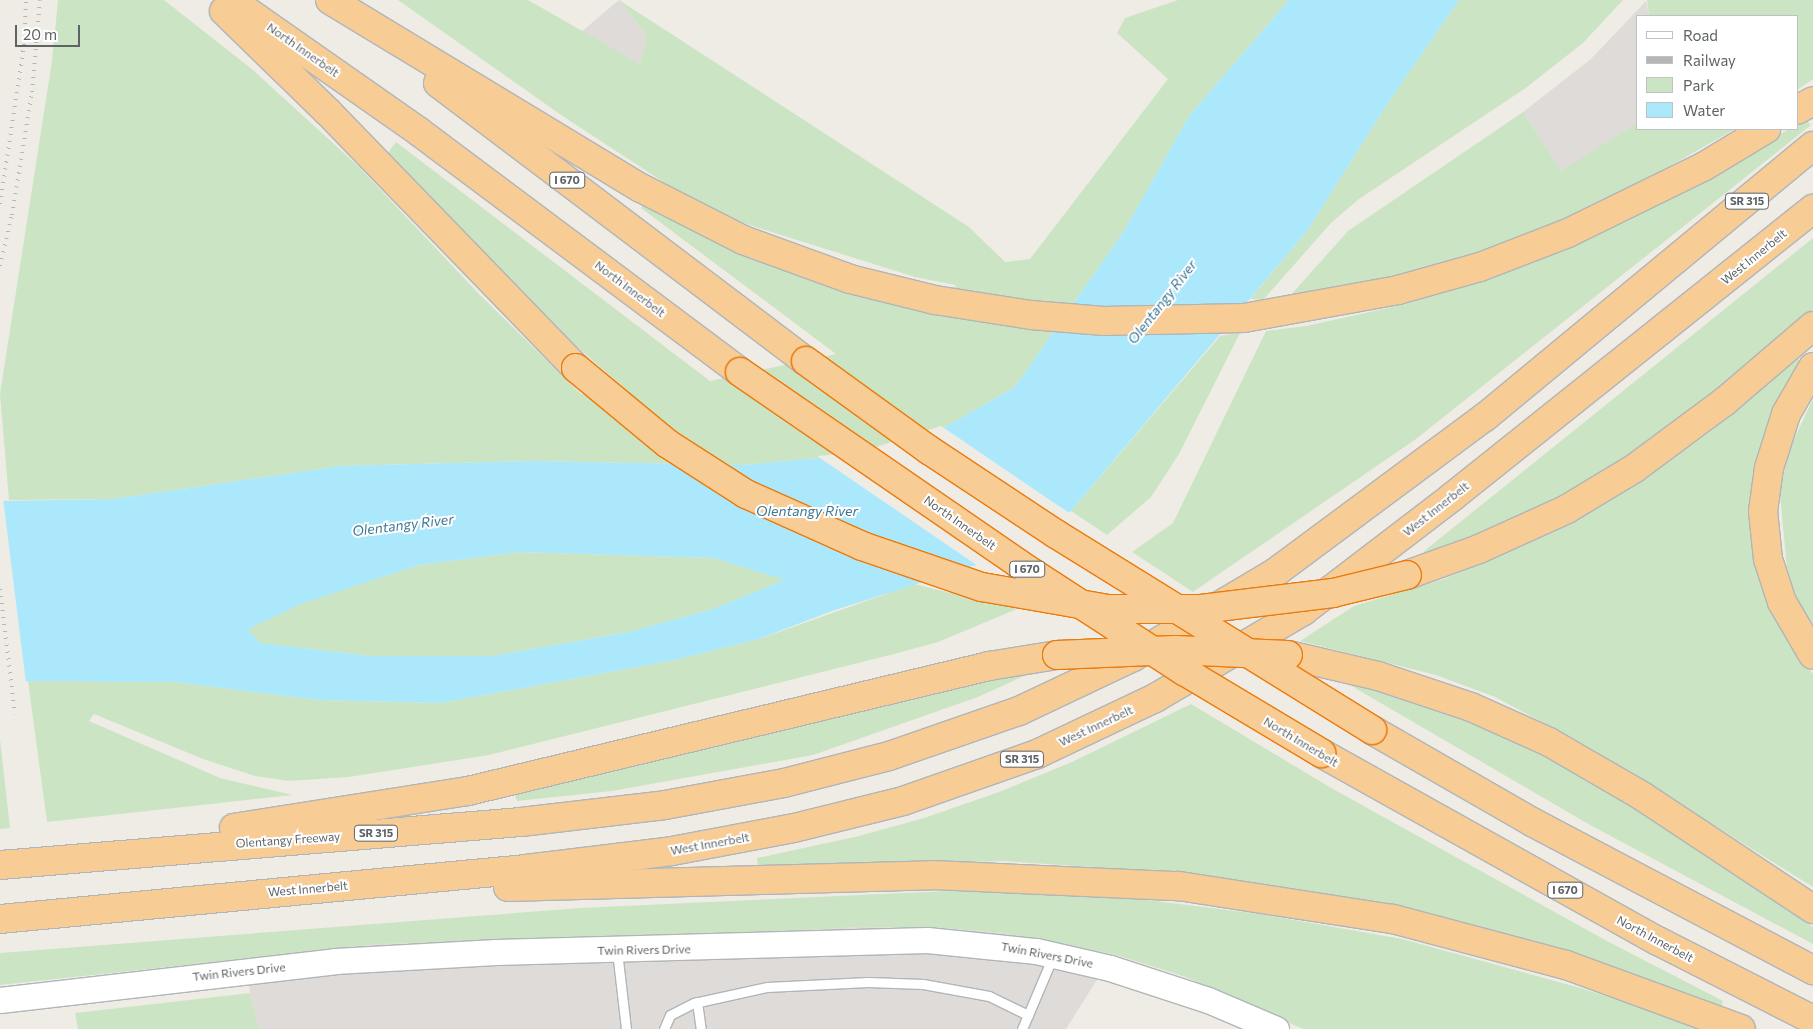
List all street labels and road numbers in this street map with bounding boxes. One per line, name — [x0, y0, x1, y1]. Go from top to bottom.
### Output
street label: North Innerbelt — [264, 20, 342, 80]
road number: I 670 — [548, 172, 586, 188]
road number: SR 315 — [1724, 192, 1770, 210]
street label: West Innerbelt — [1718, 226, 1790, 288]
street label: North Innerbelt — [592, 258, 668, 320]
street label: West Innerbelt — [1400, 479, 1472, 539]
street label: North Innerbelt — [921, 493, 999, 553]
road number: I 670 — [1008, 560, 1046, 578]
street label: West Innerbelt — [1057, 703, 1135, 749]
street label: North Innerbelt — [1261, 714, 1341, 770]
road number: SR 315 — [1000, 751, 1044, 768]
road number: SR 315 — [354, 824, 398, 841]
street label: Olentangy Freeway — [235, 829, 341, 851]
street label: West Innerbelt — [669, 830, 751, 858]
street label: West Innerbelt — [268, 878, 348, 900]
road number: I 670 — [1546, 882, 1584, 898]
street label: North Innerbelt — [1614, 913, 1696, 965]
street label: Twin Rivers Drive — [1000, 939, 1094, 971]
street label: Twin Rivers Drive — [597, 942, 691, 958]
street label: Twin Rivers Drive — [192, 960, 286, 984]

